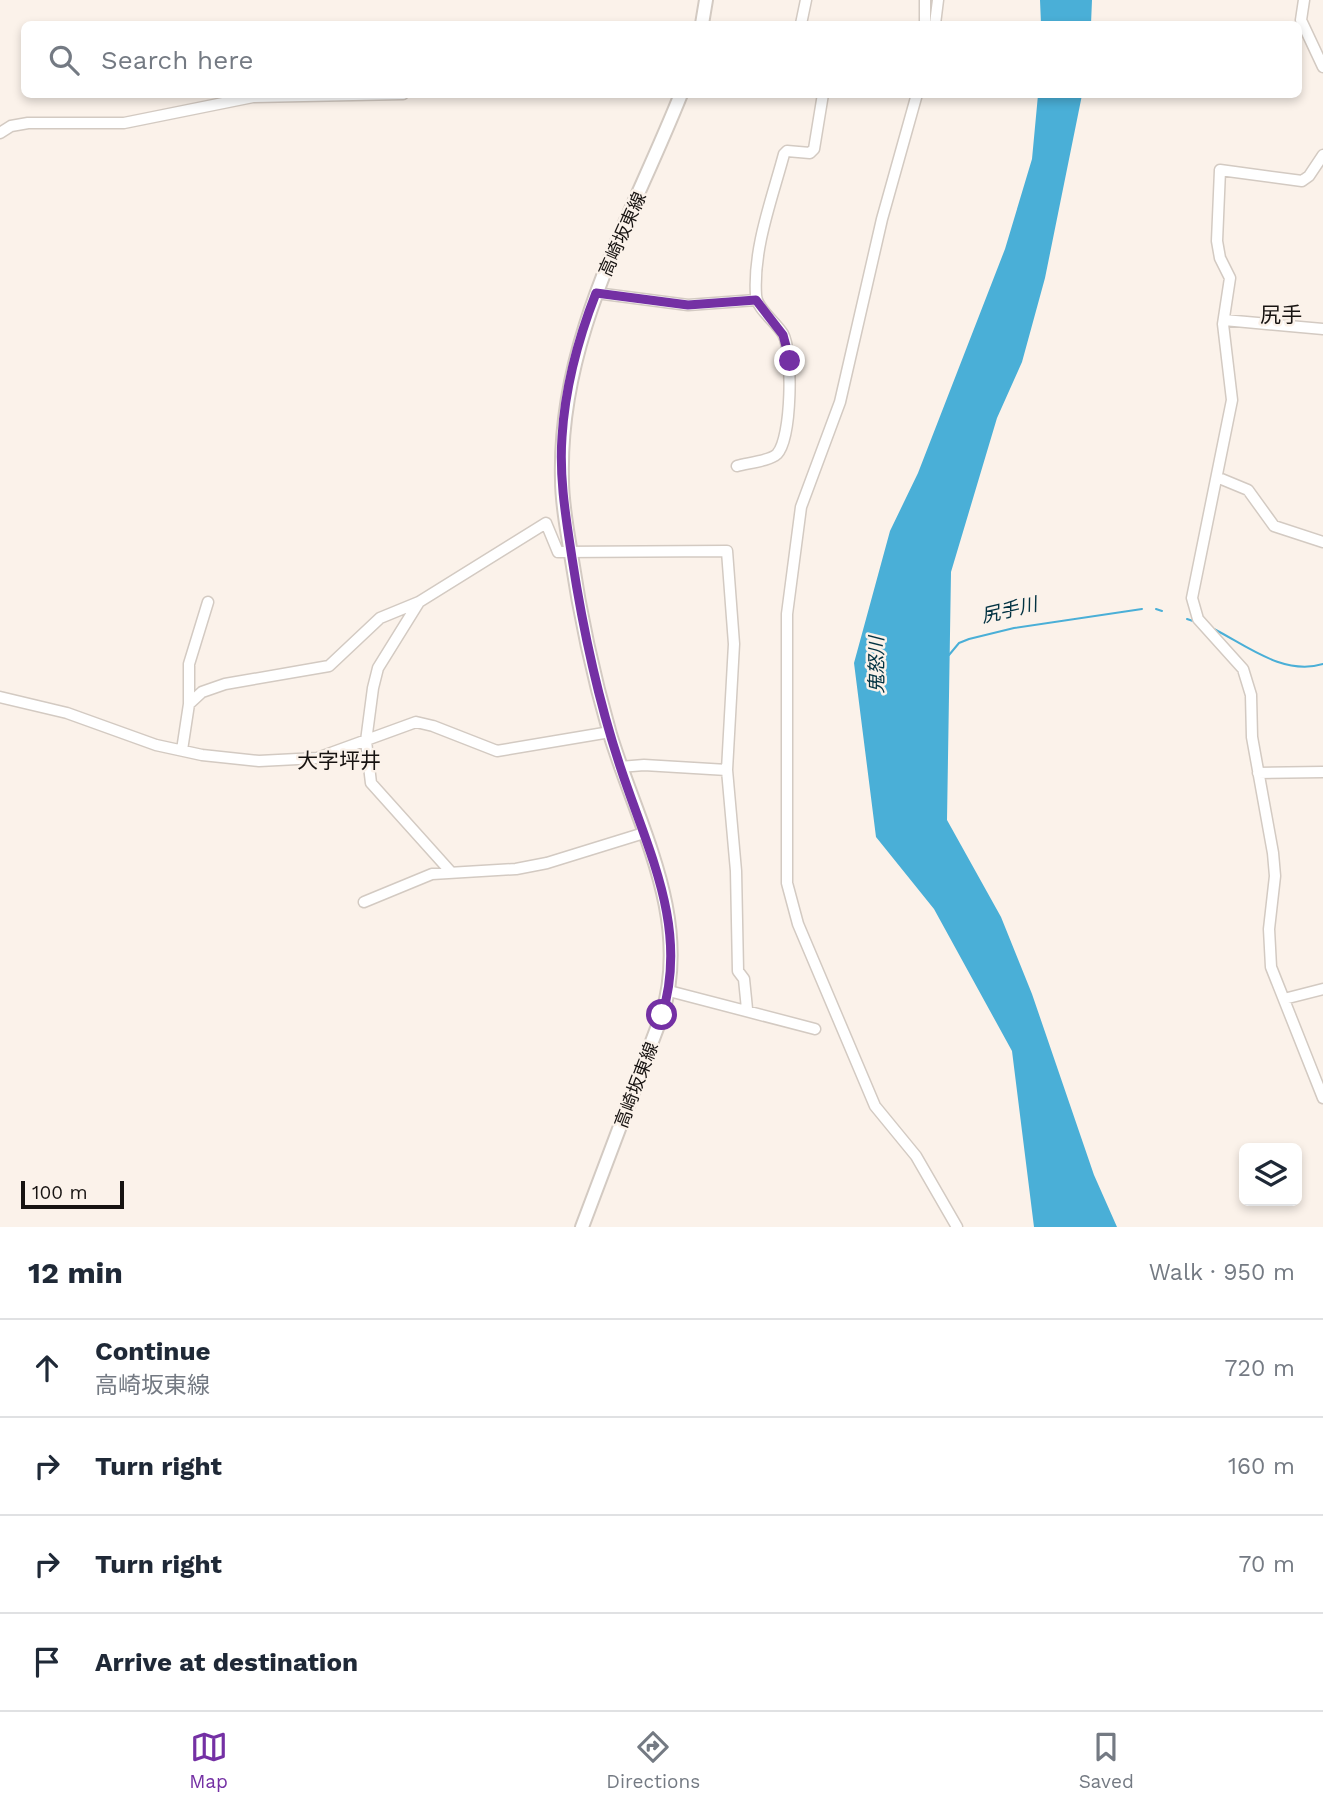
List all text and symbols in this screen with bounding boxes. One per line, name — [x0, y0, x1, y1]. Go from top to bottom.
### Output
search box — [21, 21, 1302, 98]
icon: search — [45, 41, 83, 79]
text: Search here — [101, 45, 253, 75]
street label: 高崎坂東線 — [594, 189, 650, 279]
district label: 尻手 — [1260, 302, 1302, 327]
route end — [774, 345, 805, 376]
water label: 尻手川 — [979, 592, 1041, 628]
water label: 鬼怒川 — [865, 635, 888, 694]
district label: 大字坪井 — [297, 748, 381, 773]
route start — [646, 999, 677, 1030]
street label: 高崎坂東線 — [610, 1039, 662, 1131]
map controls — [1239, 1143, 1302, 1206]
button: layers — [1239, 1143, 1302, 1206]
scale bar — [21, 1178, 124, 1210]
text: 100 m — [32, 1181, 88, 1204]
text: 12 min — [28, 1255, 123, 1290]
text: Walk · 950 m — [1149, 1259, 1295, 1286]
text: Continue — [95, 1336, 211, 1366]
icon: ahead — [28, 1349, 66, 1387]
text: 720 m — [1225, 1355, 1295, 1382]
text: 高崎坂東線 — [95, 1372, 210, 1399]
icon: right — [28, 1447, 66, 1485]
text: Turn right — [95, 1451, 222, 1481]
text: 160 m — [1228, 1453, 1295, 1480]
icon: right — [28, 1545, 66, 1583]
text: Turn right — [95, 1549, 222, 1579]
text: 70 m — [1238, 1551, 1295, 1578]
icon: arrive — [28, 1643, 66, 1681]
text: Arrive at destination — [95, 1647, 358, 1677]
tab: Map — [189, 1728, 228, 1793]
tab: Directions — [606, 1728, 700, 1793]
tab: Saved — [1079, 1728, 1134, 1793]

